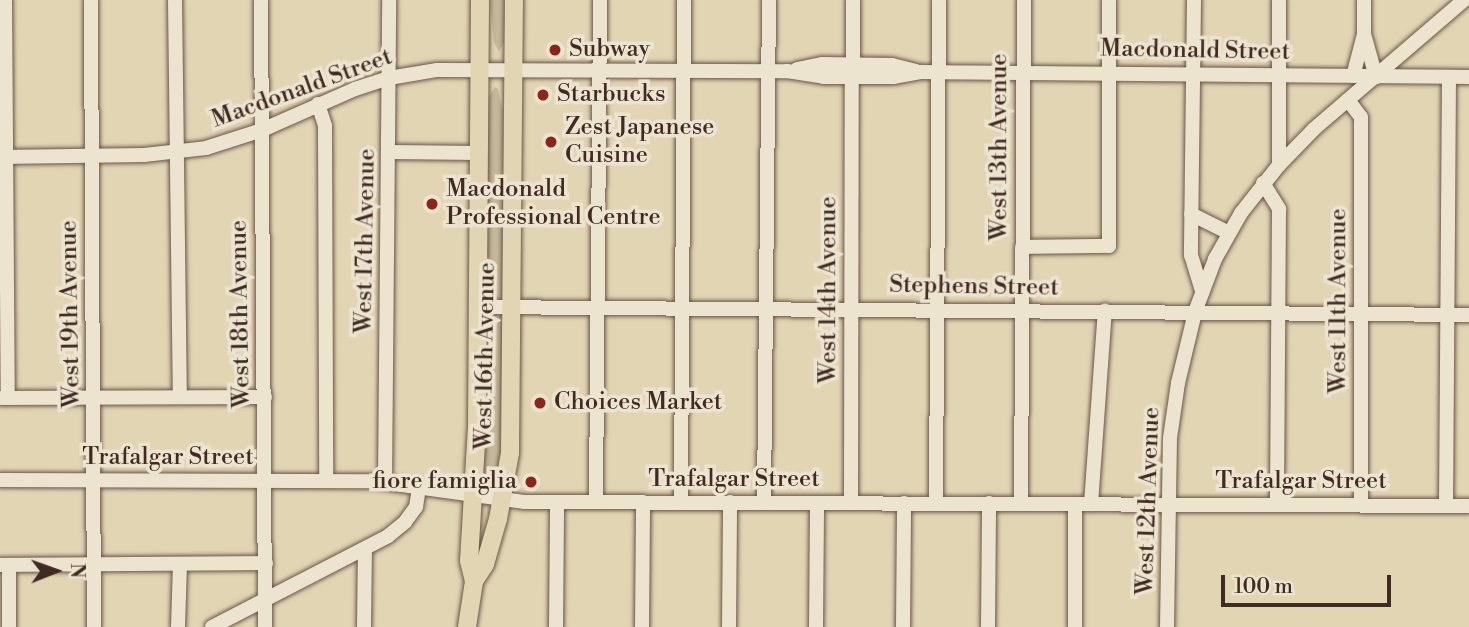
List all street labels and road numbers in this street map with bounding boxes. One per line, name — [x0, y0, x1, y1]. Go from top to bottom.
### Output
street label: Macdonald Street — [1100, 35, 1290, 67]
street label: Macdonald Street — [208, 43, 396, 135]
street label: West 13th Avenue — [986, 53, 1014, 241]
street label: West 17th Avenue — [350, 148, 382, 334]
street label: West 14th Avenue — [815, 196, 843, 384]
street label: West 11th Avenue — [1325, 208, 1353, 394]
street label: West 19th Avenue — [55, 220, 87, 408]
street label: West 18th Avenue — [225, 220, 257, 408]
street label: West 16th Avenue — [470, 262, 502, 450]
street label: Stephens Street — [889, 271, 1059, 303]
street label: West 12th Avenue — [1131, 406, 1167, 596]
street label: Trafalgar Street — [82, 444, 254, 472]
street label: Trafalgar Street — [648, 466, 820, 494]
street label: Trafalgar Street — [1215, 468, 1387, 496]

